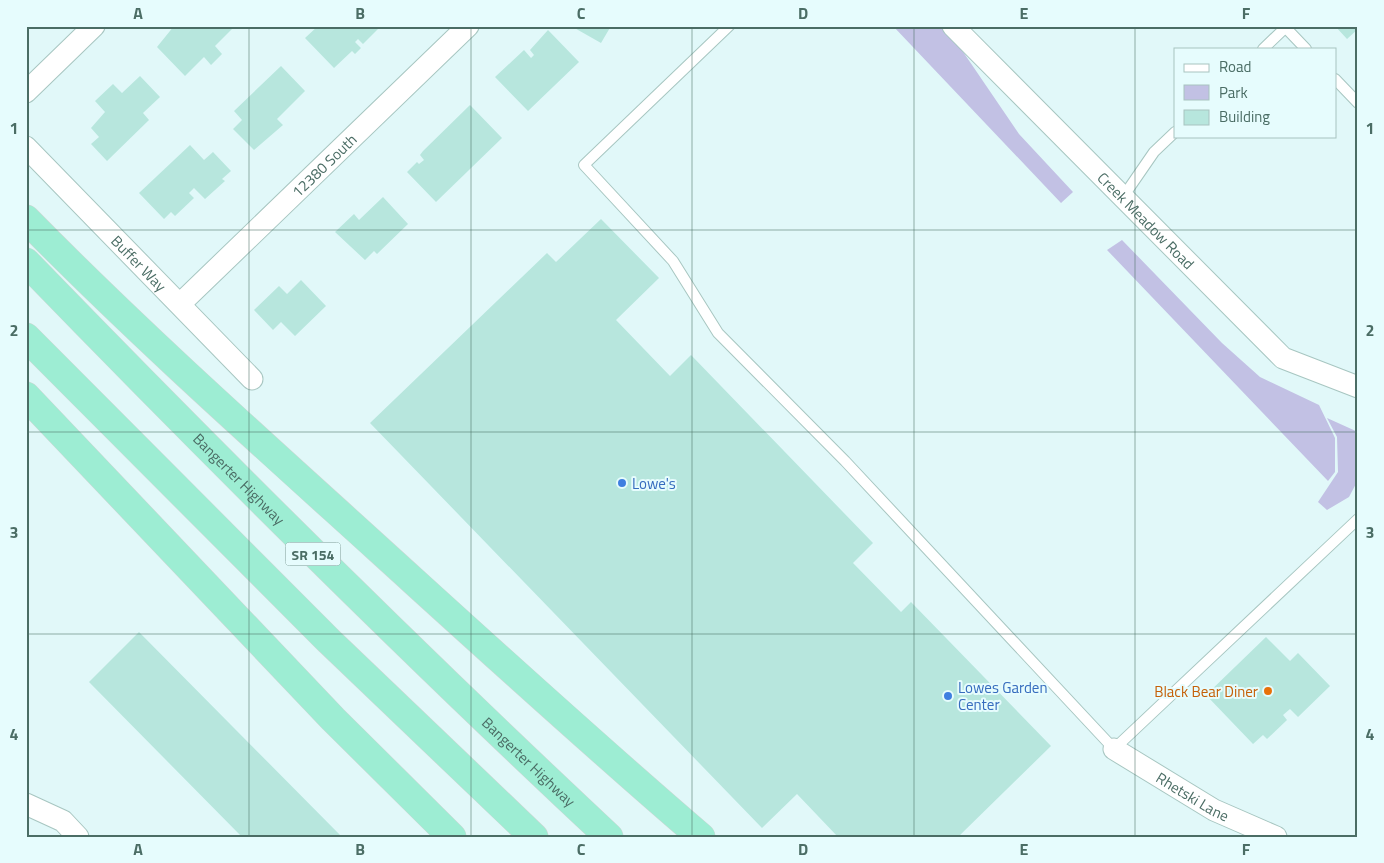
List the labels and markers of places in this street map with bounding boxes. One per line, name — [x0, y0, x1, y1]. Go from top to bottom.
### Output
place label: Lowe's — [632, 472, 676, 495]
marker: Lowe's — [616, 477, 628, 489]
place label: Lowes Garden Center — [958, 676, 1047, 716]
place label: Black Bear Diner — [1154, 680, 1258, 703]
marker: Black Bear Diner — [1262, 685, 1274, 697]
marker: Lowes Garden Center — [942, 690, 954, 702]

